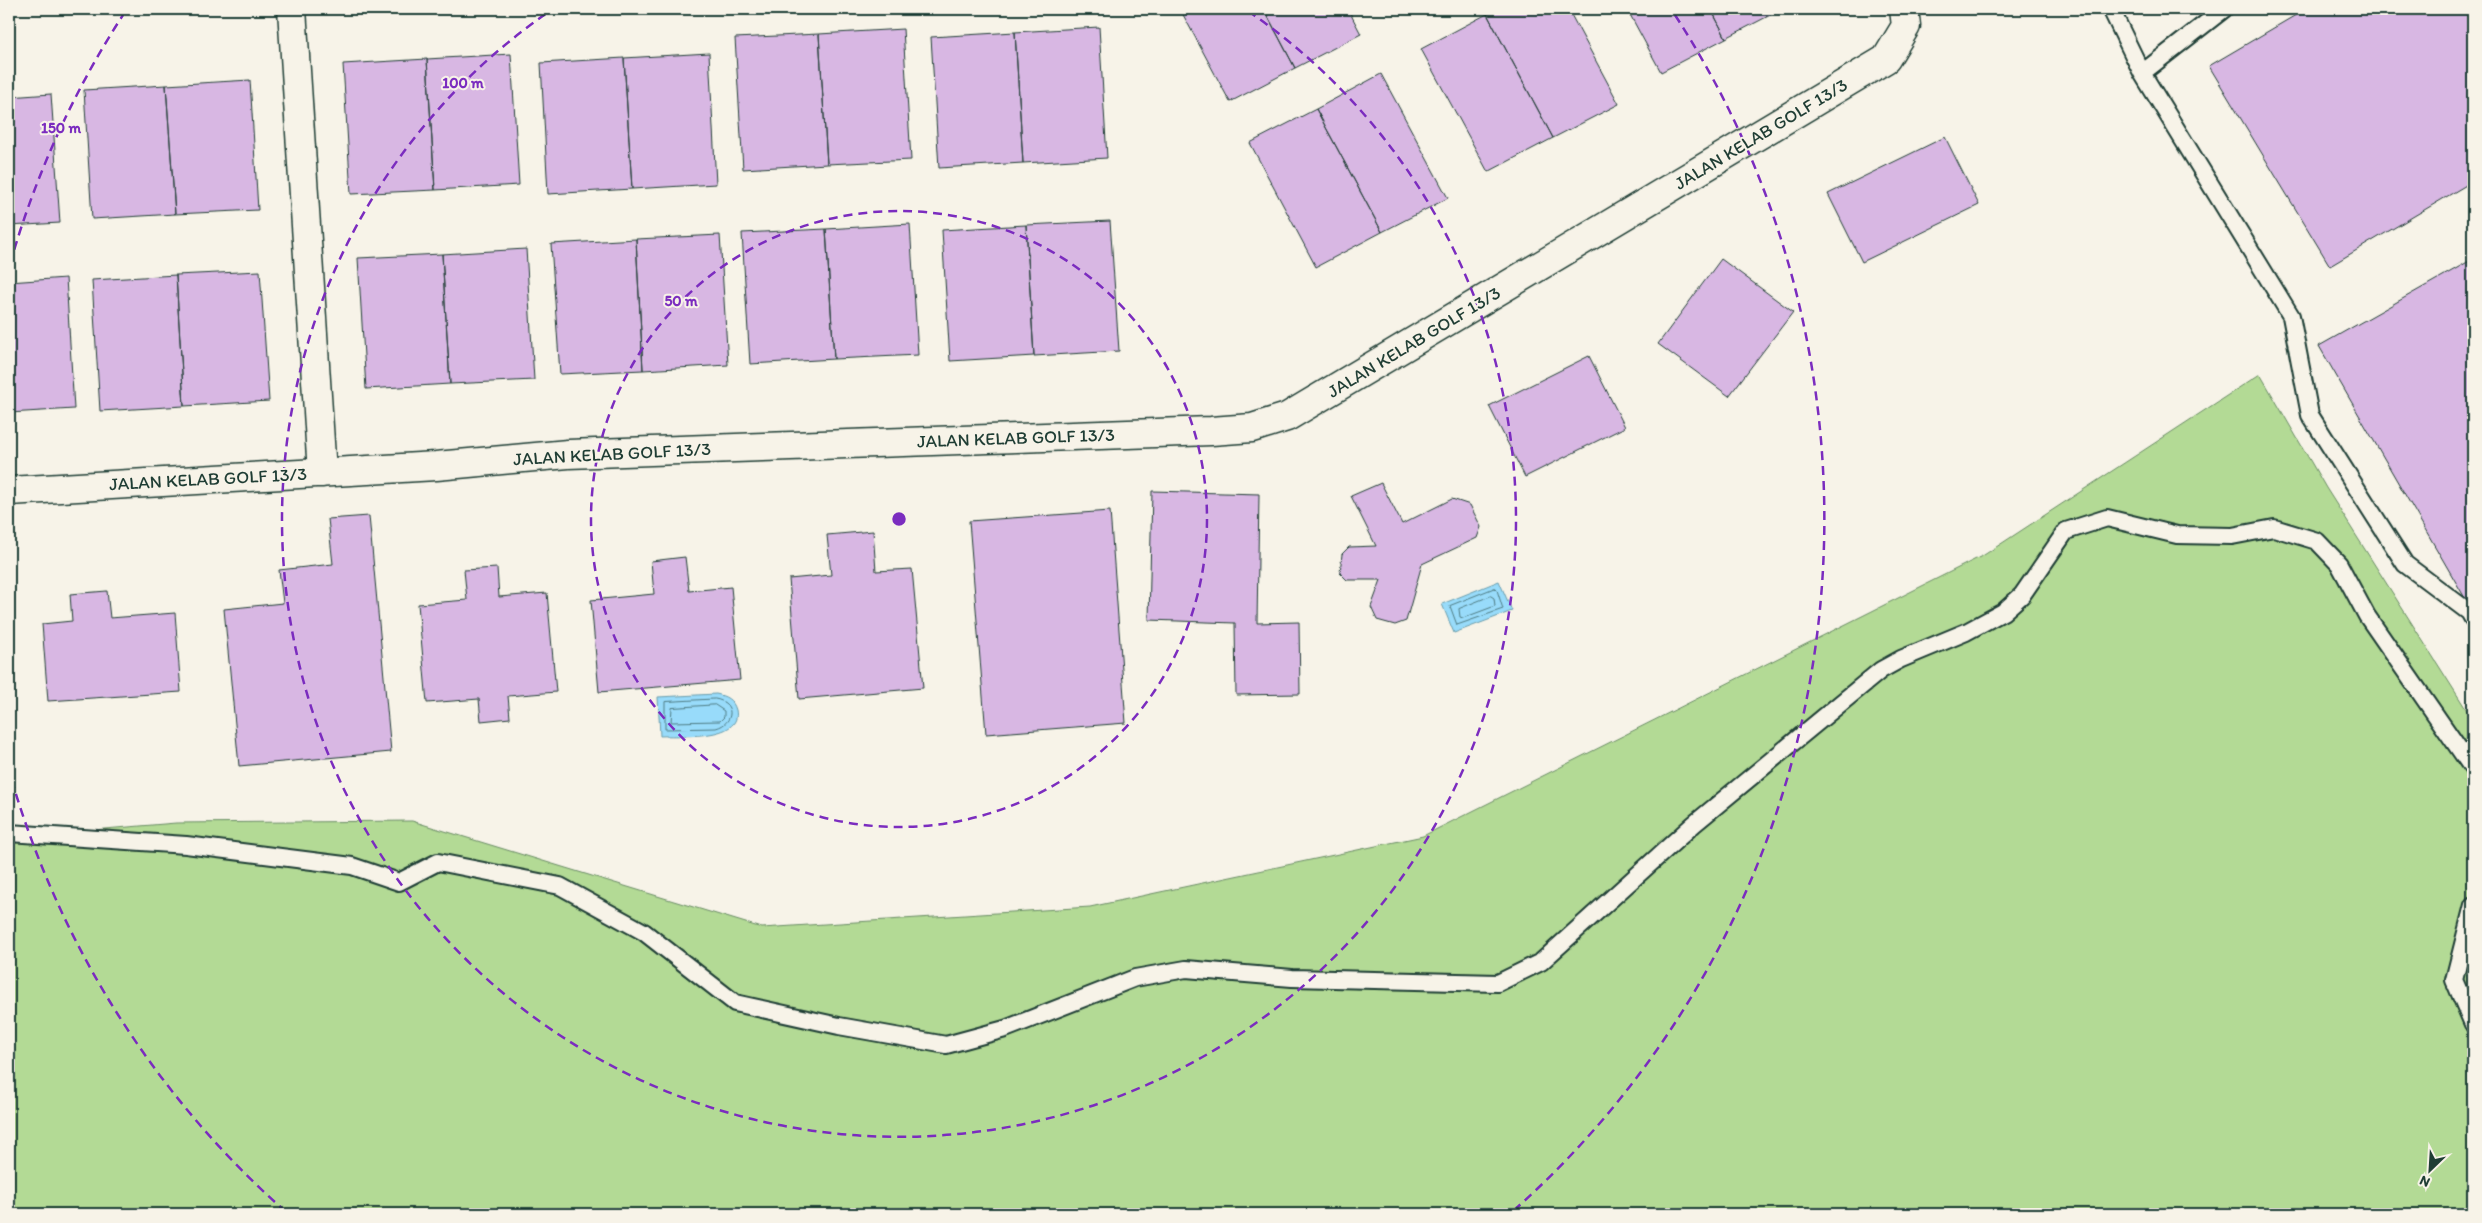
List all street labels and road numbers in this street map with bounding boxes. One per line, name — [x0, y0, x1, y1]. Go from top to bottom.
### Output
street label: JALAN KELAB GOLF 13/3 — [1670, 73, 1852, 194]
street label: JALAN KELAB GOLF 13/3 — [1323, 281, 1505, 402]
street label: JALAN KELAB GOLF 13/3 — [917, 424, 1116, 452]
street label: JALAN KELAB GOLF 13/3 — [513, 438, 712, 470]
street label: JALAN KELAB GOLF 13/3 — [109, 463, 308, 495]

